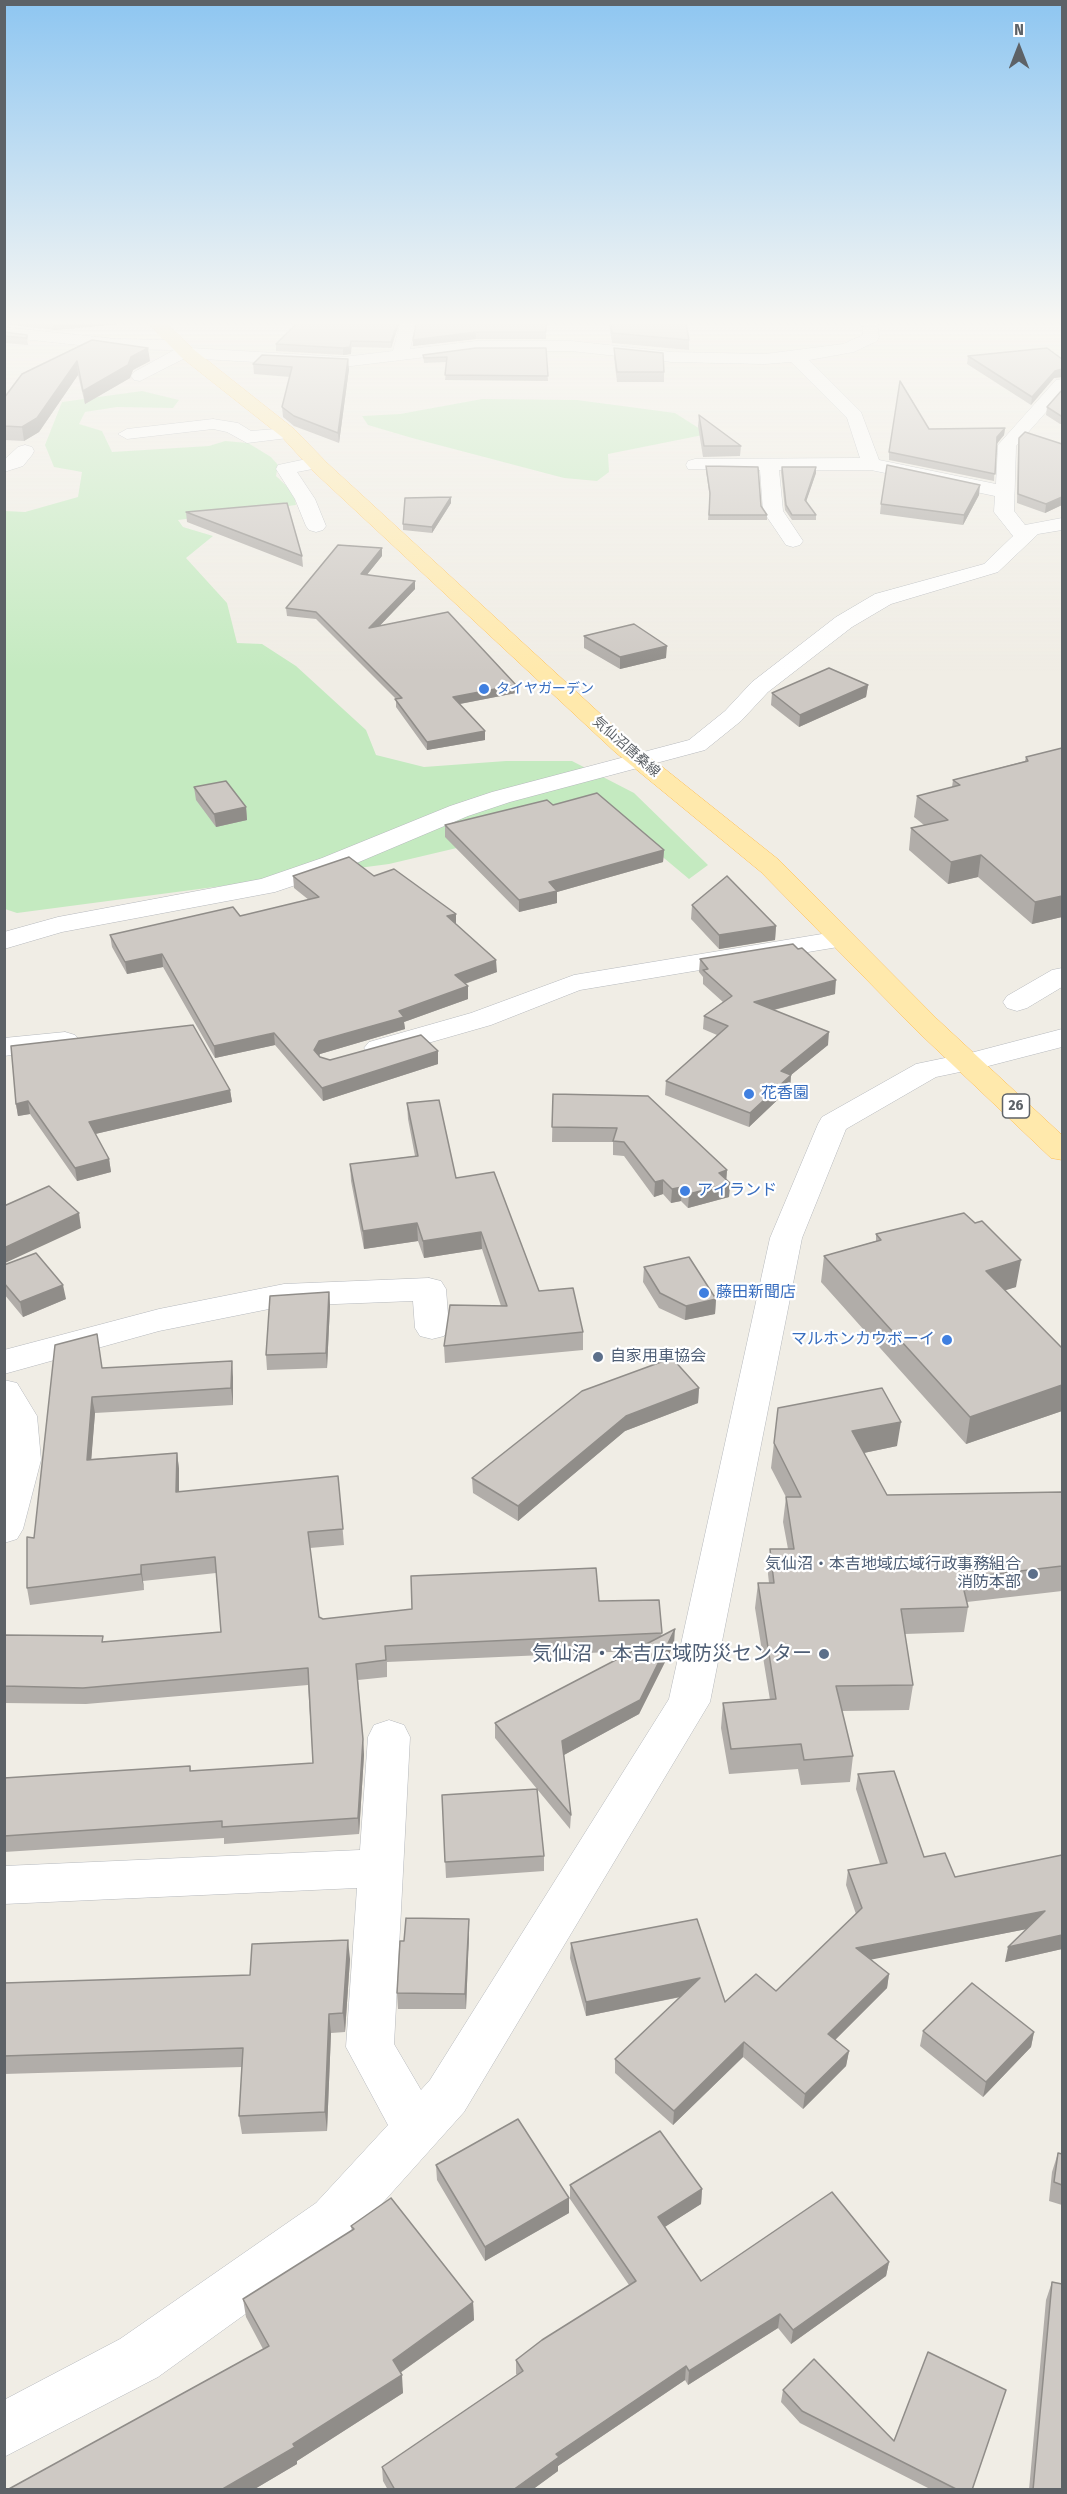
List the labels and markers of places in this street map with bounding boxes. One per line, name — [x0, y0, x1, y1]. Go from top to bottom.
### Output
place label: タイヤガーデン — [496, 681, 594, 697]
marker: タイヤガーデン — [477, 682, 491, 696]
place label: 花香園 — [761, 1084, 809, 1104]
marker: 花香園 — [742, 1087, 756, 1101]
place label: アイランド — [697, 1181, 777, 1201]
marker: アイランド — [678, 1184, 692, 1198]
place label: 藤田新聞店 — [716, 1283, 796, 1303]
marker: 藤田新聞店 — [697, 1286, 711, 1300]
place label: マルホンカウボーイ — [791, 1330, 935, 1350]
marker: マルホンカウボーイ — [940, 1333, 954, 1347]
place label: 自家用車協会 — [610, 1347, 706, 1367]
marker: 自家用車協会 — [591, 1350, 605, 1364]
place label: 気仙沼・本吉地域広域行政事務組合 消防本部 — [765, 1555, 1021, 1593]
marker: 気仙沼・本吉地域広域行政事務組合 消防本部 — [1026, 1567, 1040, 1581]
place label: 気仙沼・本吉広域防災センター — [532, 1642, 812, 1666]
marker: 気仙沼・本吉広域防災センター — [817, 1647, 831, 1661]

